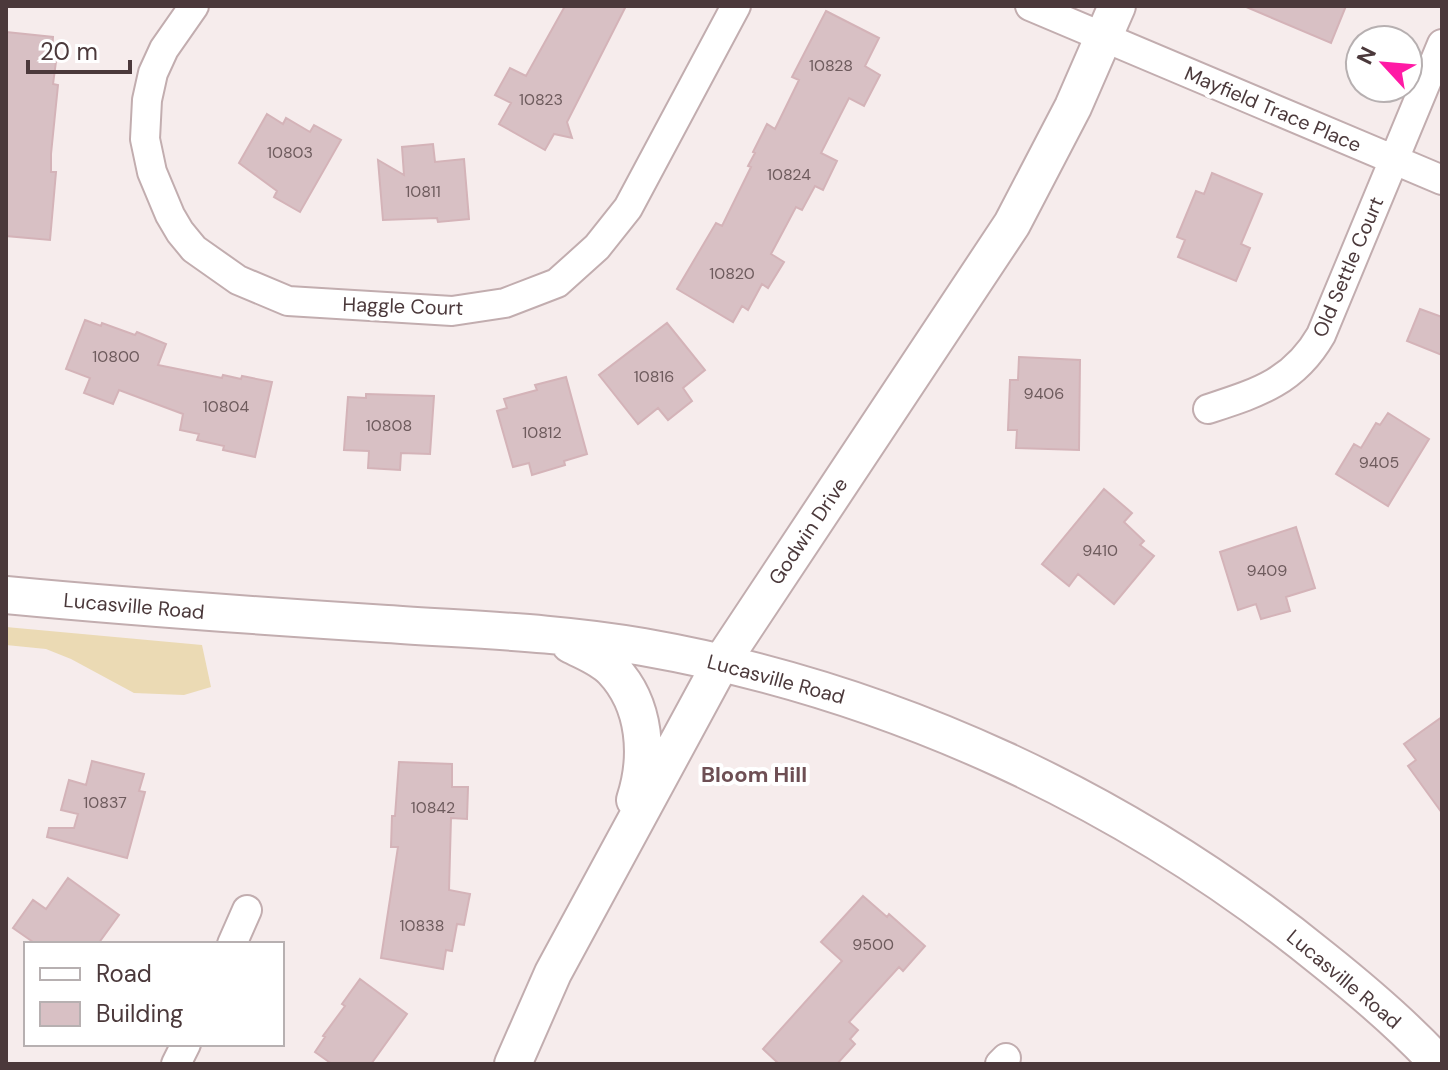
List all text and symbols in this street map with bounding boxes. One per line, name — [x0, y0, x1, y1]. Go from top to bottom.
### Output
scale bar — [28, 24, 130, 74]
north arrow — [1344, 24, 1424, 104]
text: 20 m — [40, 36, 98, 67]
text: N — [1350, 42, 1383, 69]
house number: 10828 — [809, 55, 853, 76]
street label: Mayfield Trace Place — [1181, 60, 1365, 158]
house number: 10823 — [519, 89, 563, 110]
house number: 10803 — [267, 142, 313, 163]
house number: 10824 — [767, 164, 811, 185]
house number: 10811 — [405, 181, 441, 202]
street label: Old Settle Court — [1307, 193, 1389, 341]
house number: 10820 — [709, 263, 755, 284]
street label: Haggle Court — [342, 291, 464, 321]
house number: 10800 — [92, 346, 140, 367]
house number: 10816 — [634, 366, 674, 387]
house number: 9406 — [1024, 383, 1064, 404]
house number: 10804 — [203, 396, 249, 417]
house number: 10808 — [366, 415, 412, 436]
house number: 10812 — [522, 422, 562, 443]
house number: 9405 — [1359, 452, 1399, 473]
street label: Godwin Drive — [763, 472, 853, 590]
house number: 9410 — [1082, 540, 1118, 561]
house number: 9409 — [1247, 560, 1287, 581]
street label: Lucasville Road — [62, 587, 206, 625]
street label: Lucasville Road — [704, 648, 848, 710]
district label: Bloom Hill — [701, 760, 807, 789]
house number: 10837 — [83, 792, 127, 813]
house number: 10842 — [411, 797, 455, 818]
house number: 10838 — [400, 915, 444, 936]
street label: Lucasville Road — [1282, 924, 1406, 1034]
house number: 9500 — [852, 934, 894, 955]
legend — [24, 942, 284, 1046]
text: Road — [96, 958, 152, 989]
text: Building — [96, 998, 183, 1029]

